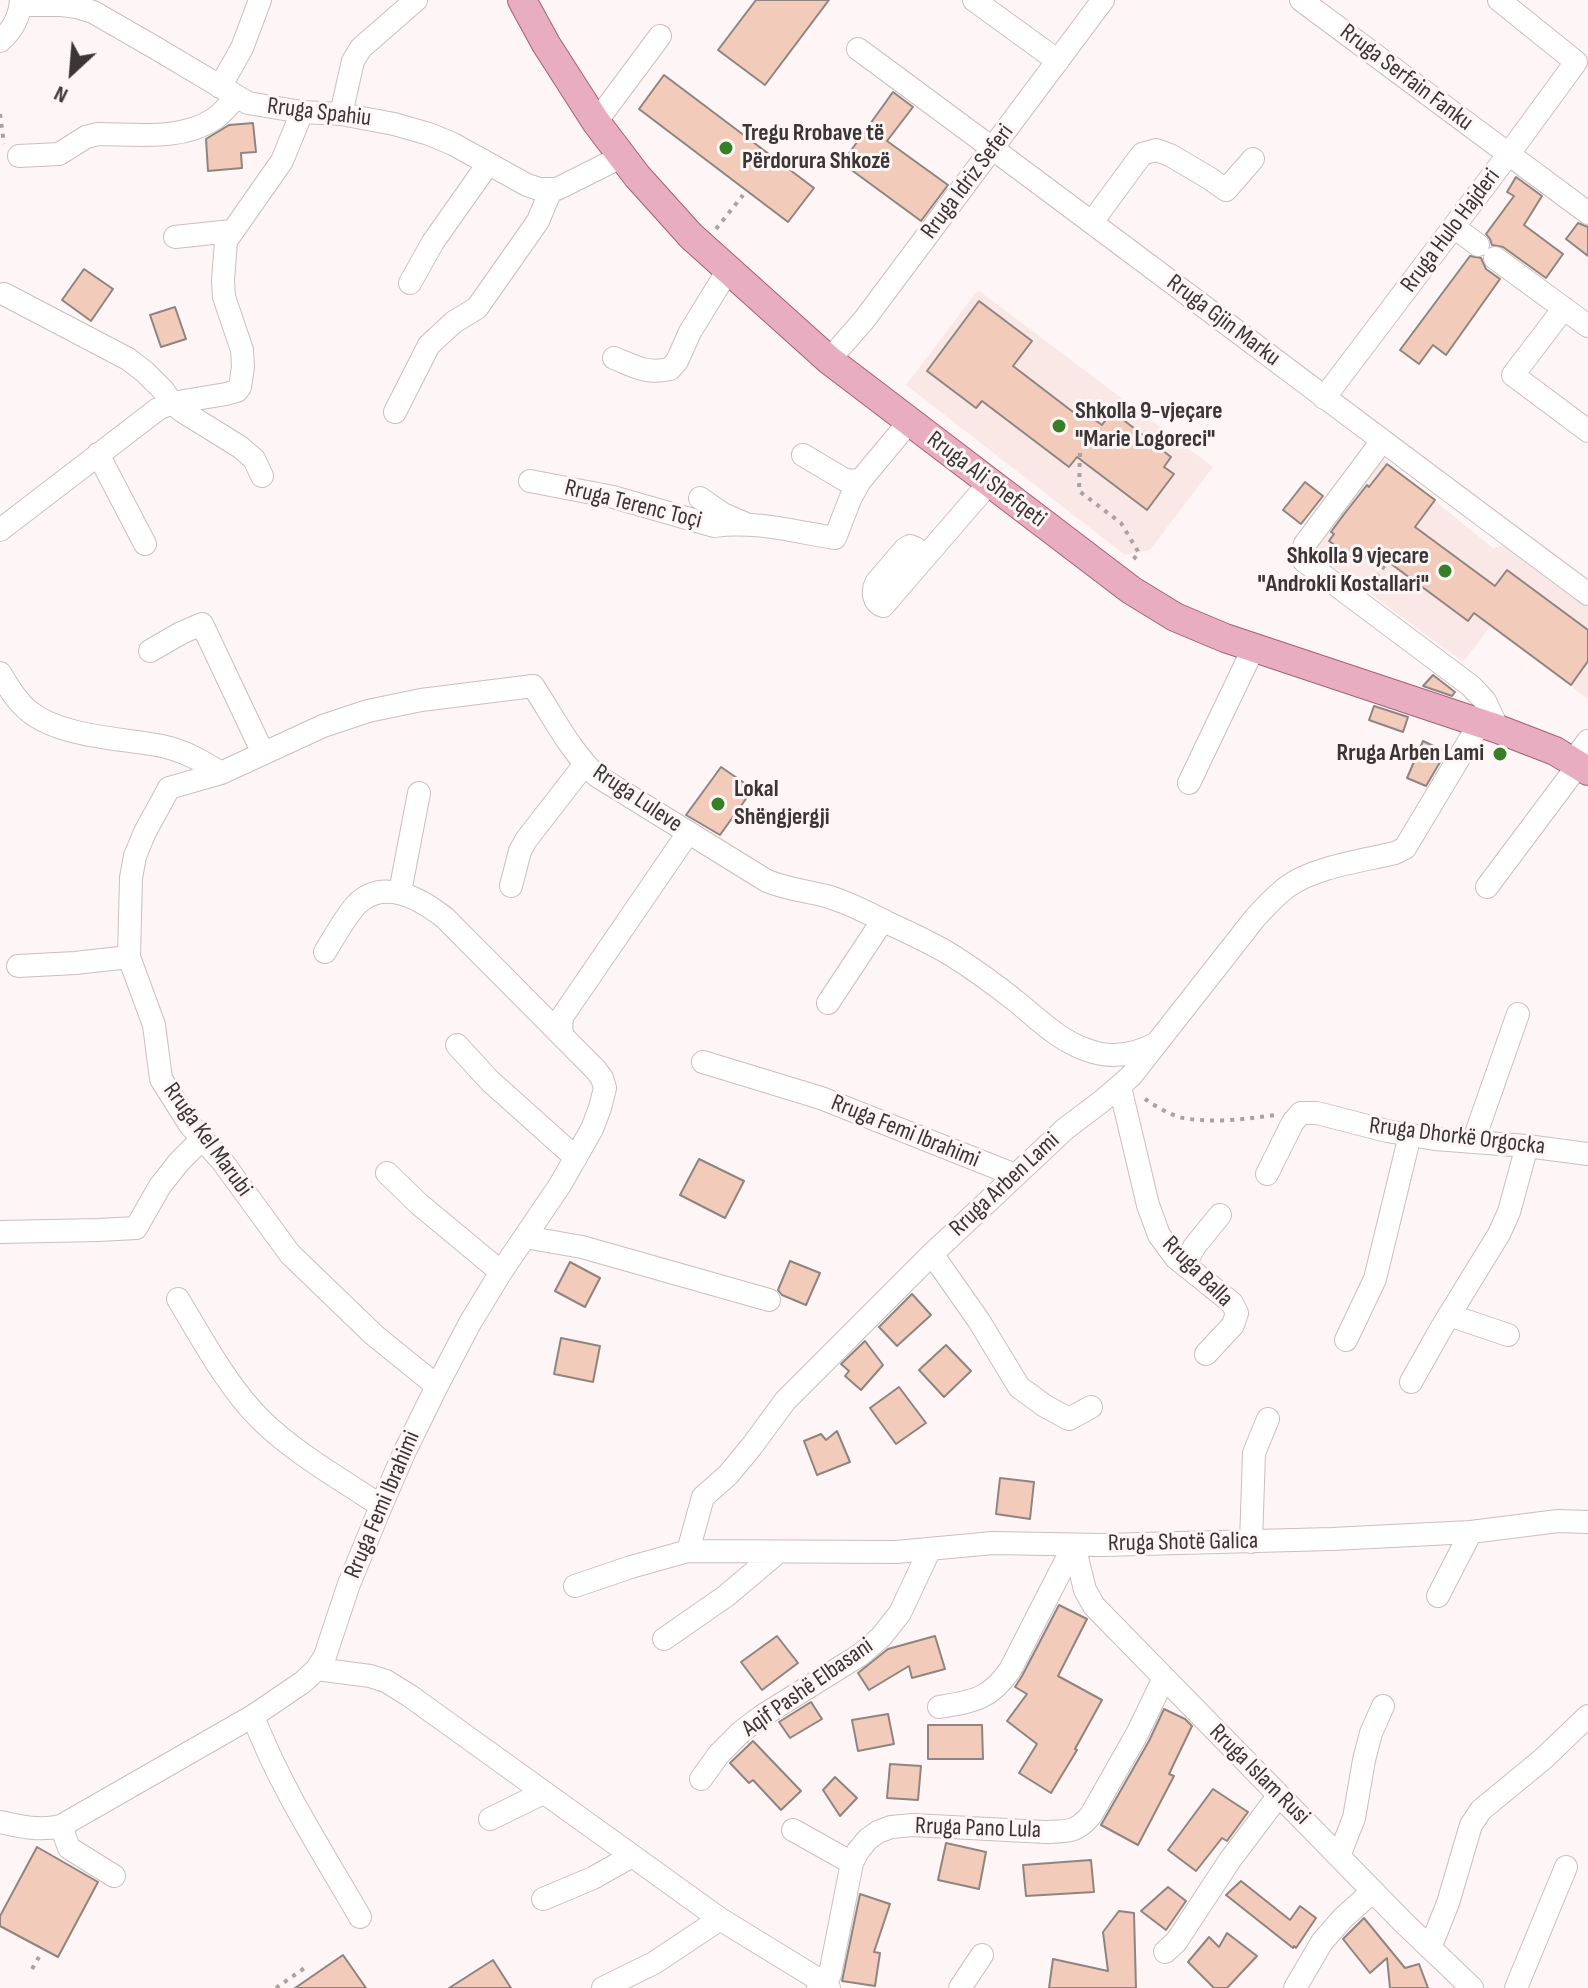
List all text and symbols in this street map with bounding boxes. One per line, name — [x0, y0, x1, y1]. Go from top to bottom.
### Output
street label: Rruga Serfain Fanku — [1334, 19, 1478, 137]
north arrow — [32, 32, 112, 112]
text: N — [50, 79, 72, 109]
street label: Rruga Spahiu — [265, 92, 373, 134]
street label: Rruga Idriz Seferi — [915, 119, 1021, 245]
place label: Tregu Rrobave të Përdorura Shkozë — [742, 120, 890, 176]
marker: Tregu Rrobave të Përdorura Shkozë — [717, 139, 735, 157]
street label: Rruga Hulo Hajderi — [1395, 163, 1507, 299]
street label: Rruga Gjin Marku — [1161, 269, 1285, 373]
place label: Shkolla 9-vjeçare "Marie Logoreci" — [1075, 398, 1222, 454]
marker: Shkolla 9-vjeçare "Marie Logoreci" — [1050, 417, 1068, 435]
street label: Rruga Ali Shefqeti — [921, 426, 1051, 534]
street label: Rruga Terenc Toçi — [562, 474, 704, 536]
place label: Shkolla 9 vjecare "Androkli Kostallari" — [1257, 543, 1429, 599]
marker: Shkolla 9 vjecare "Androkli Kostallari" — [1436, 562, 1454, 580]
place label: Rruga Arben Lami — [1336, 740, 1484, 768]
marker: Rruga Arben Lami — [1491, 745, 1509, 763]
street label: Rruga Luleve — [587, 759, 687, 839]
place label: Lokal Shëngjergji — [734, 776, 830, 832]
marker: Lokal Shëngjergji — [709, 795, 727, 813]
street label: Rruga Kel Marubi — [156, 1078, 258, 1202]
street label: Rruga Femi Ibrahimi — [827, 1089, 983, 1175]
street label: Rruga Dhorkë Orgocka — [1367, 1112, 1547, 1162]
street label: Rruga Arben Lami — [944, 1127, 1066, 1243]
street label: Rruga Balla — [1156, 1231, 1238, 1313]
street label: Rruga Femi Ibrahimi — [339, 1427, 427, 1583]
street label: Rruga Shotë Galica — [1108, 1527, 1258, 1559]
street label: Aqif Pashë Elbasani — [737, 1632, 879, 1744]
street label: Rruga Islam Rusi — [1203, 1719, 1315, 1831]
street label: Rruga Pano Lula — [915, 1812, 1041, 1846]

